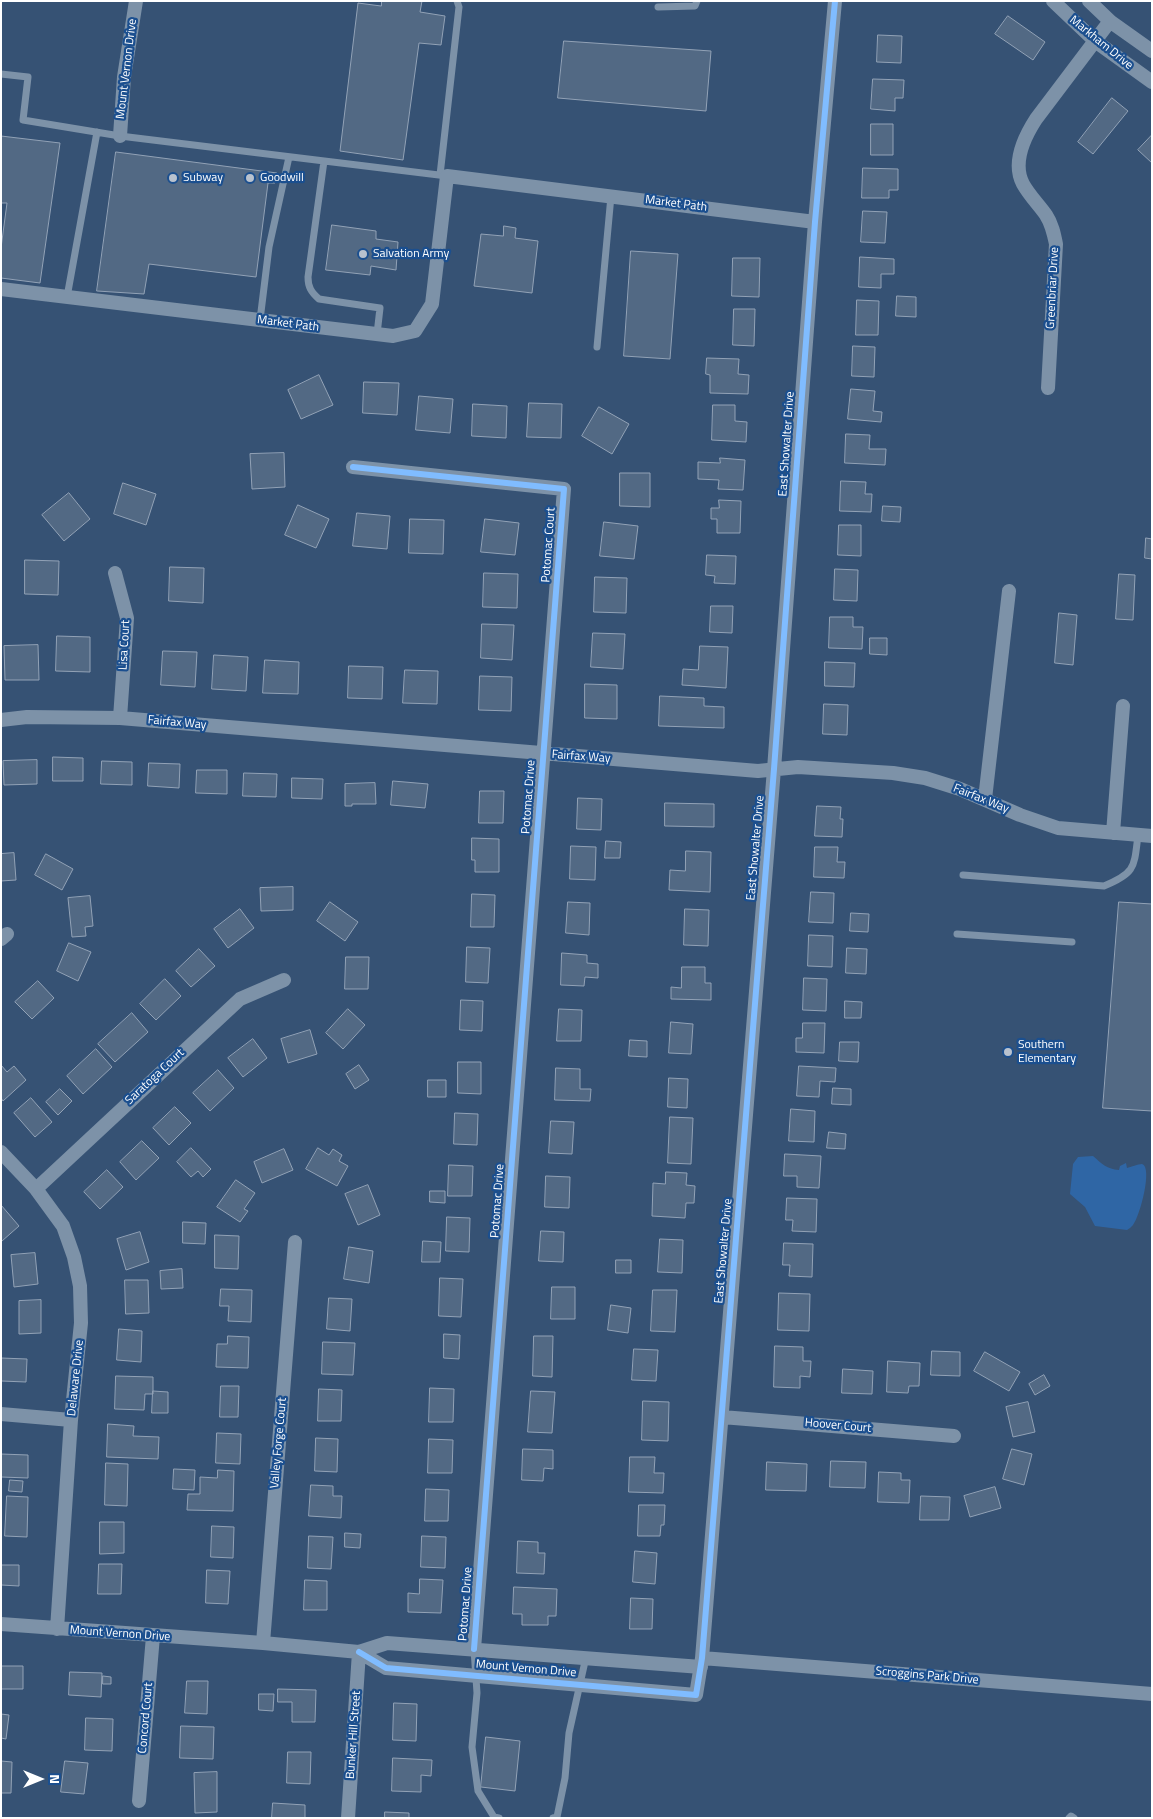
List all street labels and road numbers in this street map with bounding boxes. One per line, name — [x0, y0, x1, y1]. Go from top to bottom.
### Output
street label: Markham Drive — [1066, 13, 1136, 73]
street label: Mount Vernon Drive — [114, 18, 140, 120]
street label: Market Path — [644, 193, 708, 215]
street label: Greenbriar Drive — [1044, 247, 1062, 329]
street label: Market Path — [256, 313, 320, 335]
street label: East Showalter Drive — [776, 391, 798, 497]
street label: Potomac Court — [539, 507, 559, 583]
street label: Lisa Court — [116, 620, 134, 670]
street label: Fairfax Way — [147, 713, 207, 733]
street label: Fairfax Way — [551, 748, 611, 766]
street label: Potomac Drive — [519, 760, 539, 834]
street label: Fairfax Way — [951, 781, 1011, 817]
street label: East Showalter Drive — [744, 795, 768, 901]
street label: Saratoga Court — [122, 1046, 188, 1108]
street label: Potomac Drive — [488, 1164, 508, 1238]
street label: East Showalter Drive — [712, 1198, 736, 1304]
street label: Delaware Drive — [65, 1339, 87, 1417]
street label: Valley Forge Court — [268, 1397, 290, 1489]
street label: Hoover Court — [804, 1416, 872, 1436]
street label: Potomac Drive — [456, 1567, 476, 1641]
street label: Mount Vernon Drive — [69, 1623, 171, 1645]
street label: Mount Vernon Drive — [475, 1657, 577, 1681]
street label: Scroggins Park Drive — [875, 1664, 979, 1688]
street label: Concord Court — [136, 1682, 156, 1754]
street label: Bunker Hill Street — [344, 1690, 364, 1780]

